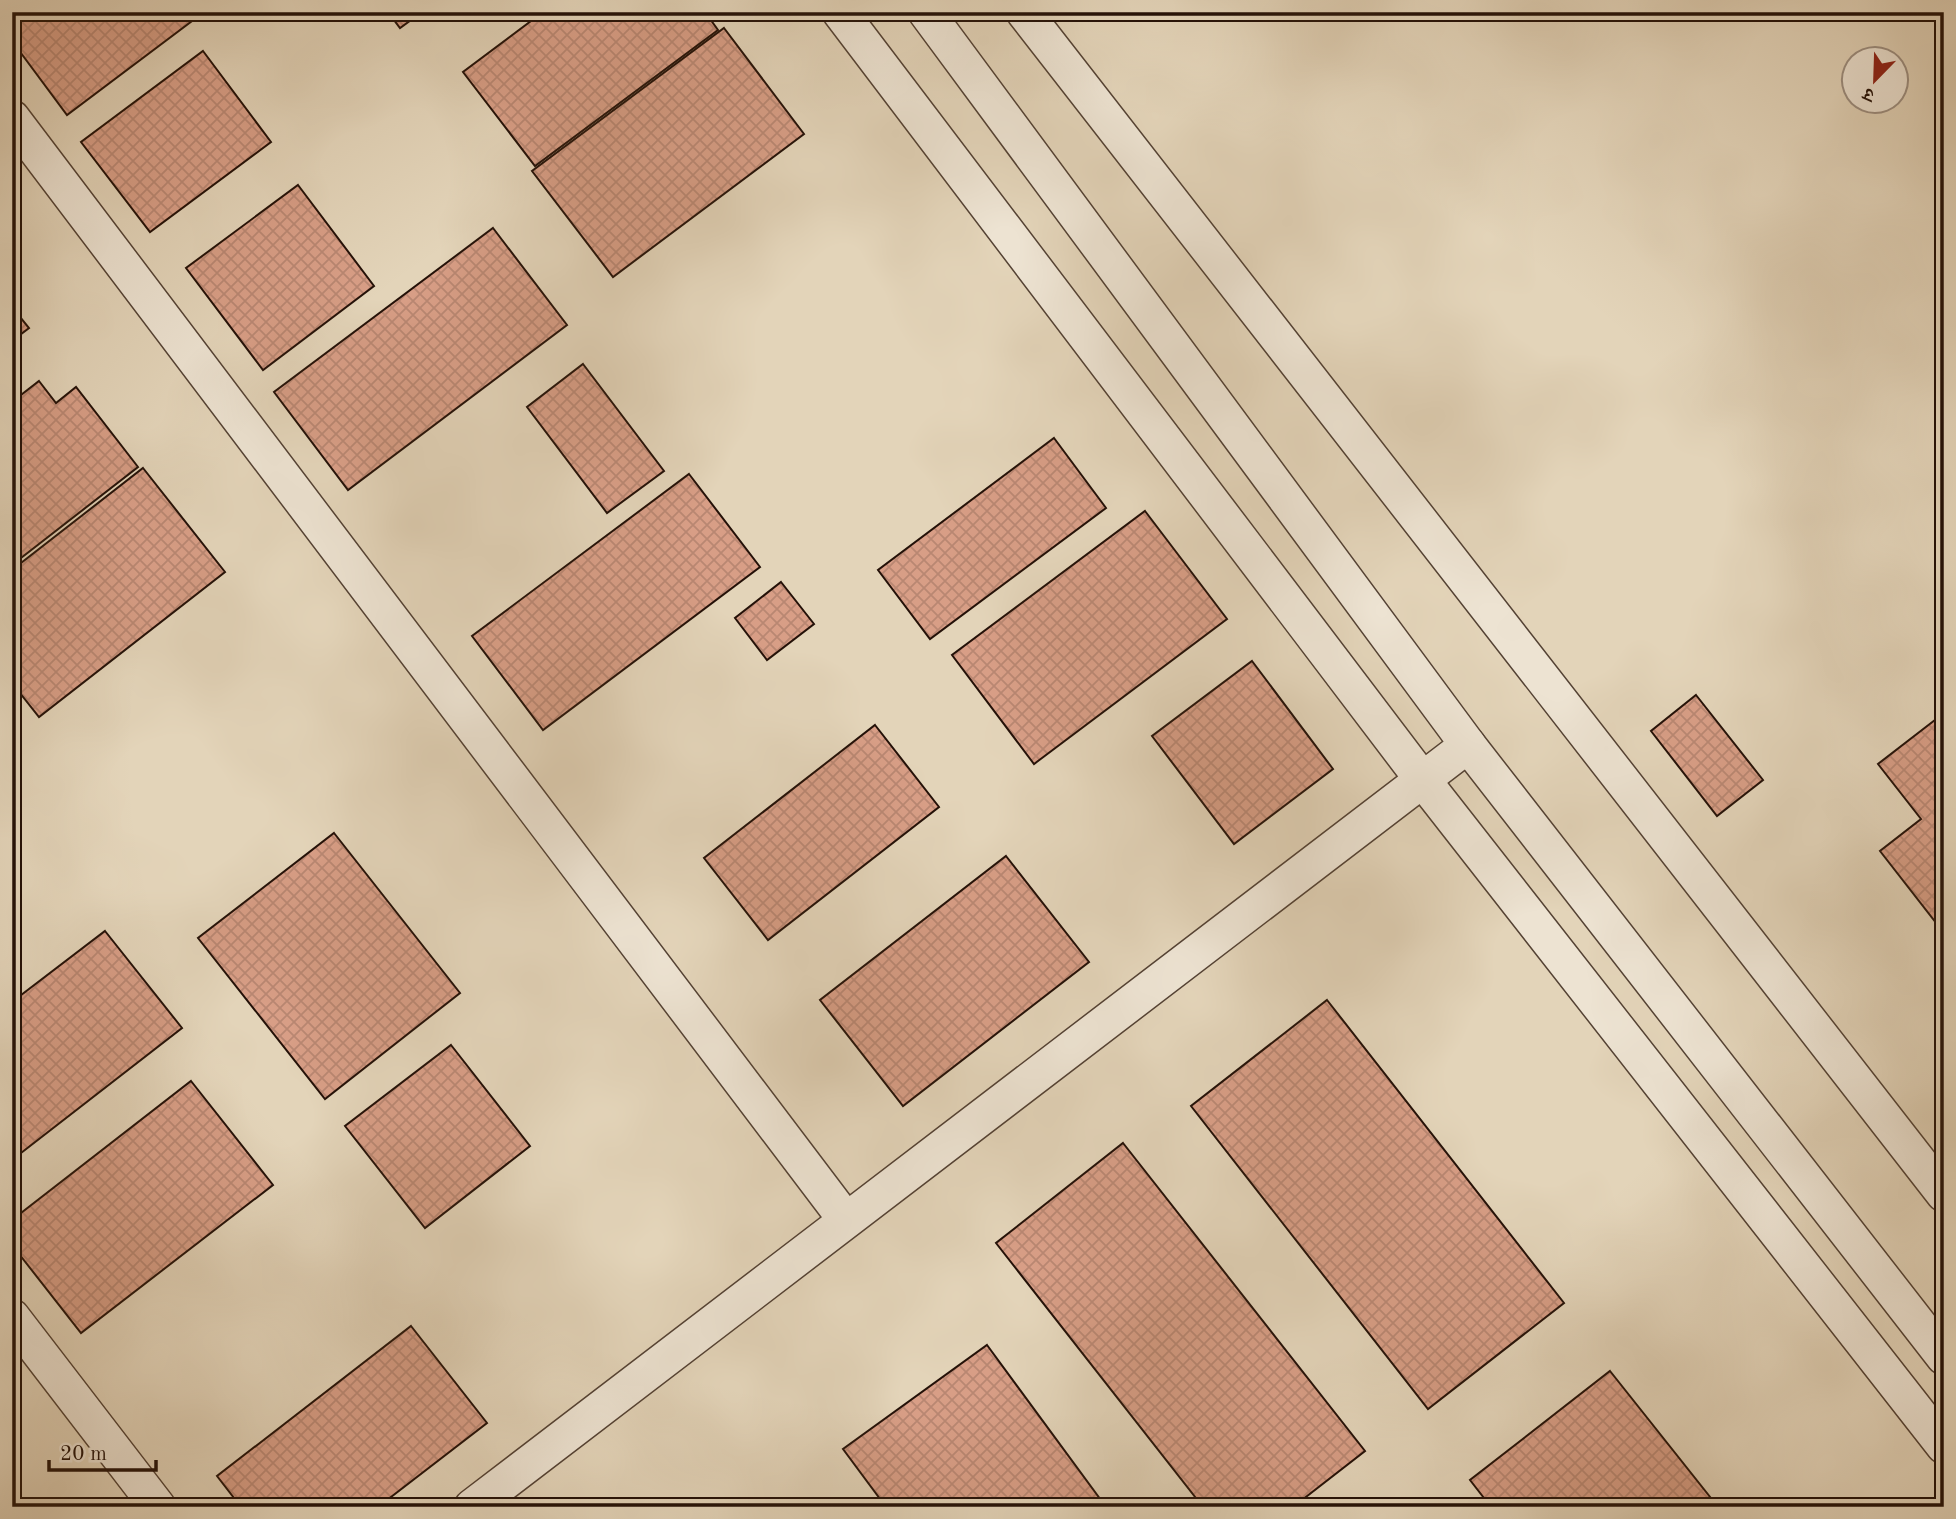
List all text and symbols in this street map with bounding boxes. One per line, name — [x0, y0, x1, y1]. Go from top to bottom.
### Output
north arrow — [1840, 46, 1910, 116]
text: उ — [1860, 82, 1879, 105]
scale bar — [49, 1428, 156, 1472]
text: 20 m — [60, 1444, 107, 1465]

